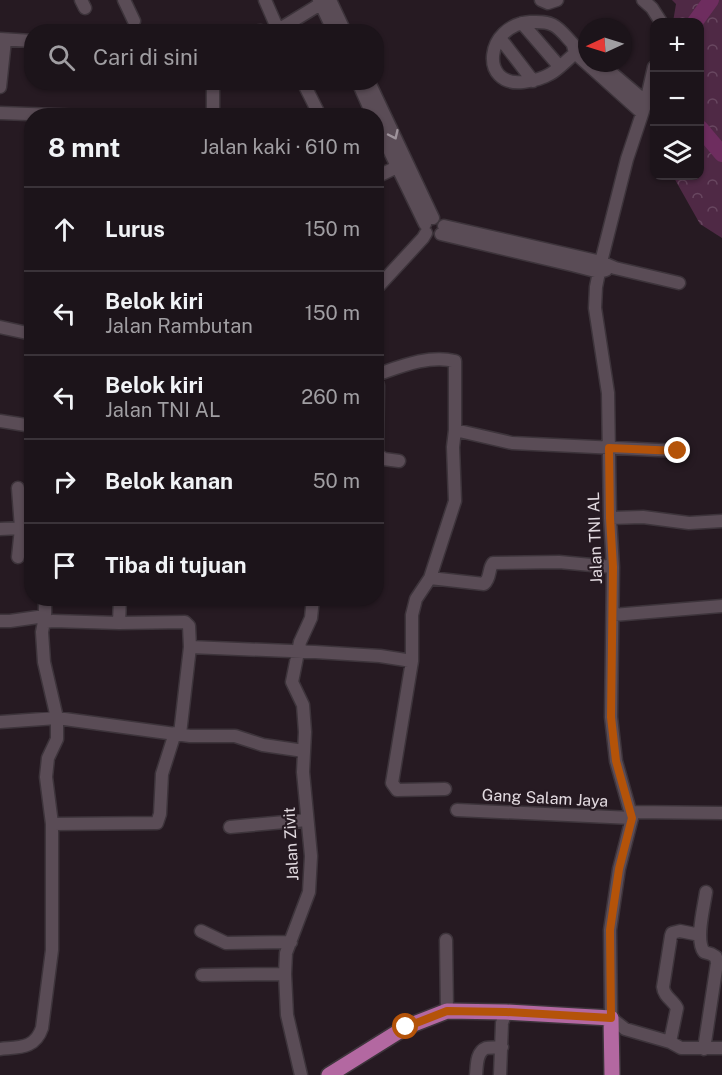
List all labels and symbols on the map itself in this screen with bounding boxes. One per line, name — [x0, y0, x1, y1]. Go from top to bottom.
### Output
north arrow — [578, 18, 632, 72]
one-way arrow — [387, 129, 399, 140]
route end — [664, 437, 690, 463]
street label: Jalan TNI AL — [584, 492, 606, 584]
street label: Gang Salam Jaya — [481, 785, 609, 811]
street label: Jalan Zivit — [280, 807, 302, 881]
route start — [392, 1013, 418, 1039]

